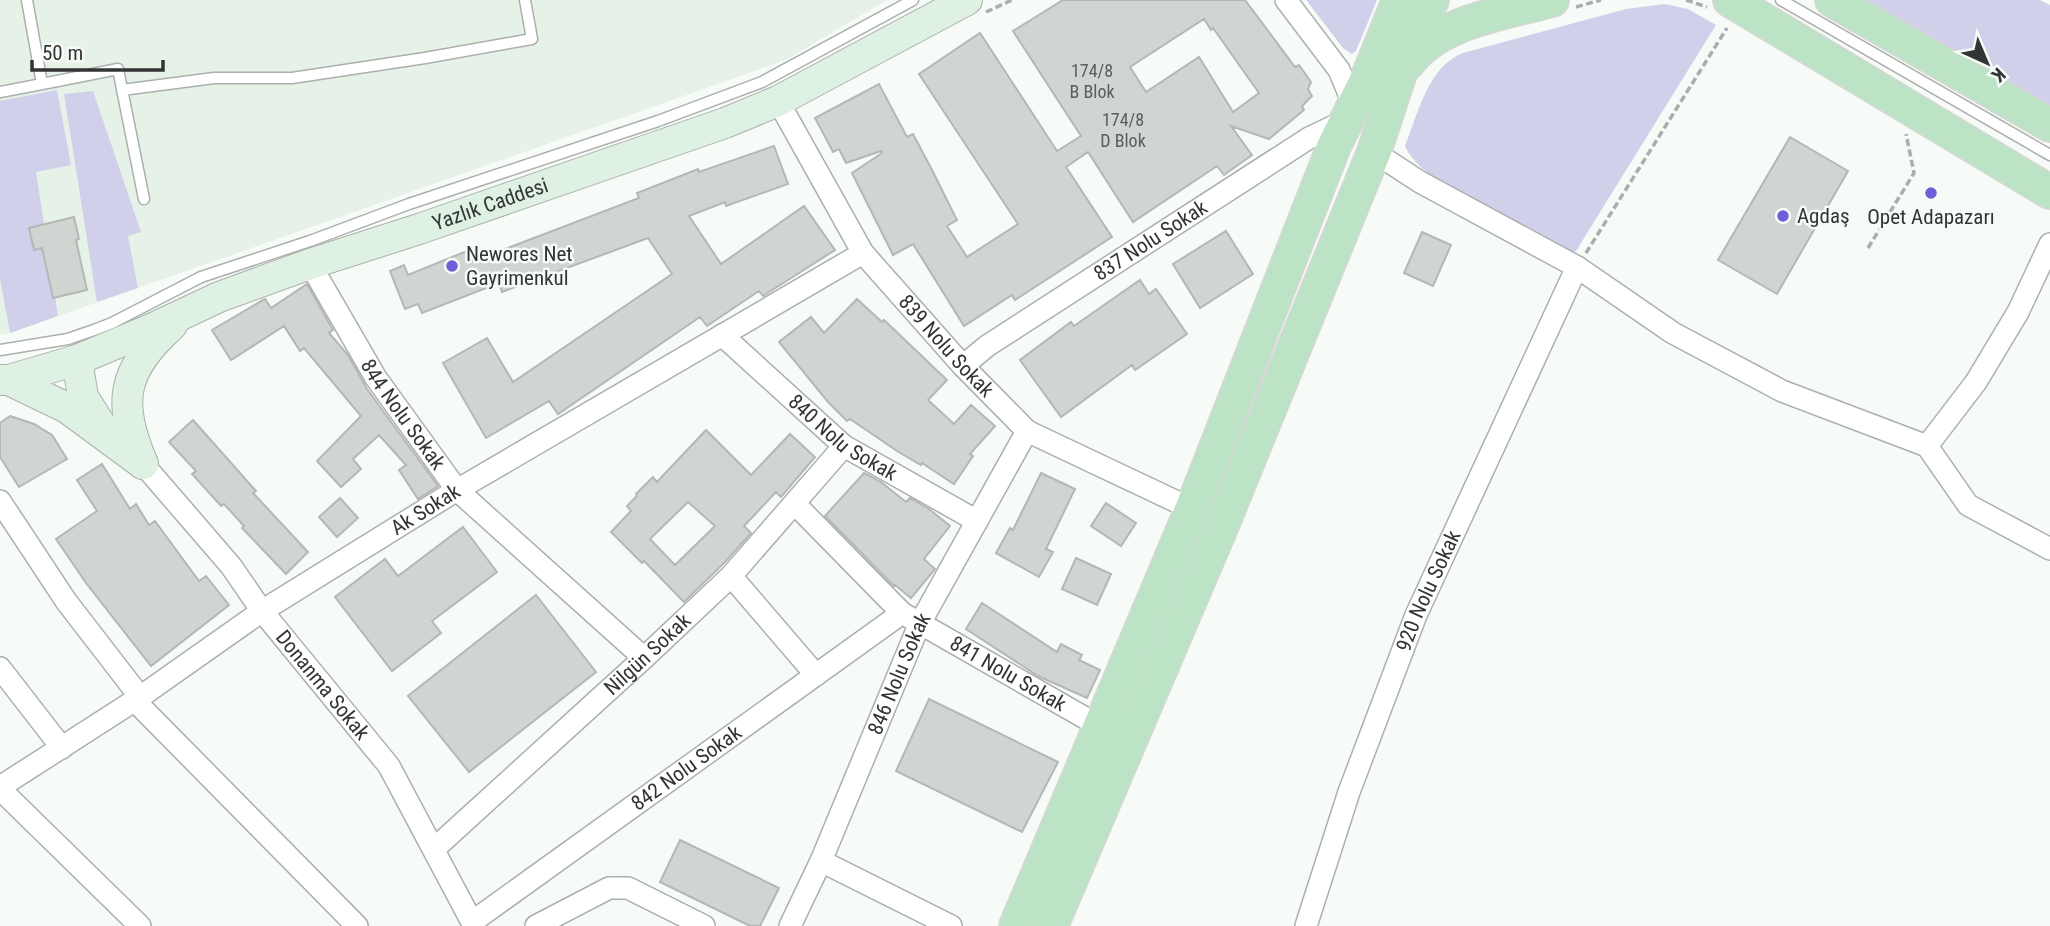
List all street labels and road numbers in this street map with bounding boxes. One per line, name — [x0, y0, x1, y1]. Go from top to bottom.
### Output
street label: Yazlık Caddesi — [429, 173, 551, 235]
street label: 837 Nolu Sokak — [1090, 195, 1212, 286]
street label: 839 Nolu Sokak — [894, 290, 999, 402]
street label: 844 Nolu Sokak — [356, 355, 451, 475]
street label: 840 Nolu Sokak — [784, 389, 902, 486]
street label: Ak Sokak — [386, 479, 465, 540]
street label: 920 Nolu Sokak — [1391, 526, 1466, 655]
street label: Nilgün Sokak — [600, 608, 696, 700]
street label: 846 Nolu Sokak — [863, 608, 936, 738]
street label: Donanma Sokak — [271, 626, 375, 745]
street label: 841 Nolu Sokak — [946, 631, 1071, 717]
street label: 842 Nolu Sokak — [627, 720, 747, 816]

